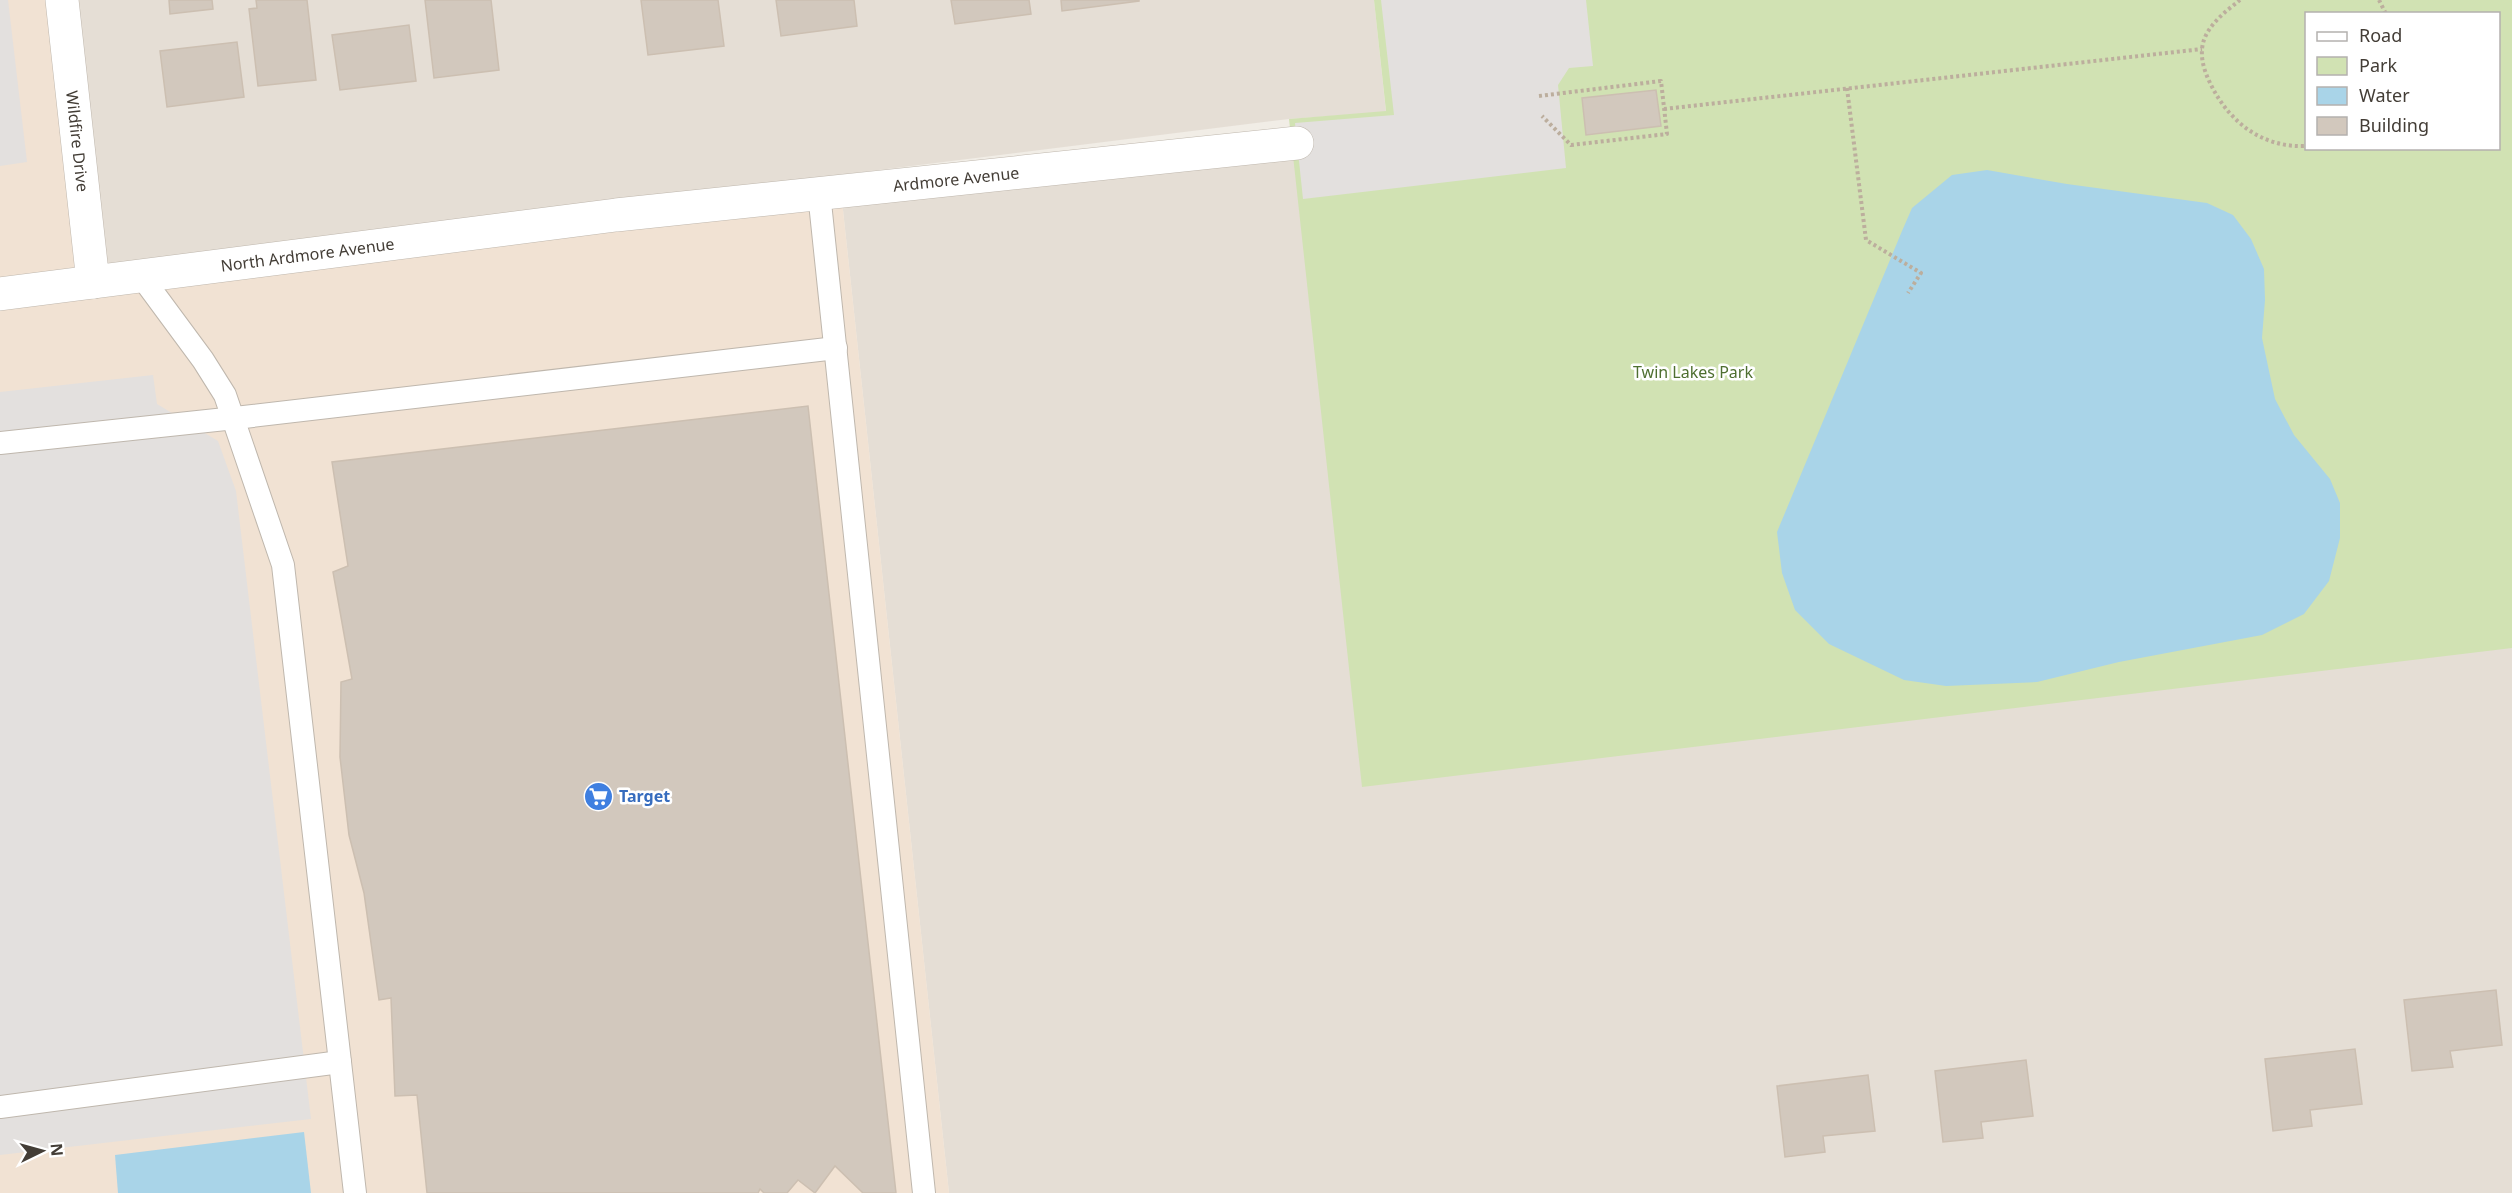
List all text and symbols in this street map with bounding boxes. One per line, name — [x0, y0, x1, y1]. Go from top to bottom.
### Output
legend — [2305, 12, 2500, 150]
text: Road — [2359, 23, 2402, 47]
text: Park — [2359, 53, 2397, 77]
text: Water — [2359, 83, 2410, 107]
street label: Wildfire Drive — [61, 89, 94, 193]
text: Building — [2359, 113, 2429, 137]
street label: Ardmore Avenue — [892, 161, 1020, 197]
street label: North Ardmore Avenue — [219, 233, 396, 277]
park label: Twin Lakes Park — [1633, 361, 1753, 383]
supermarket icon: Target — [582, 780, 614, 812]
place label: Target — [619, 785, 670, 807]
north arrow — [12, 1121, 72, 1181]
text: N — [45, 1142, 68, 1157]

